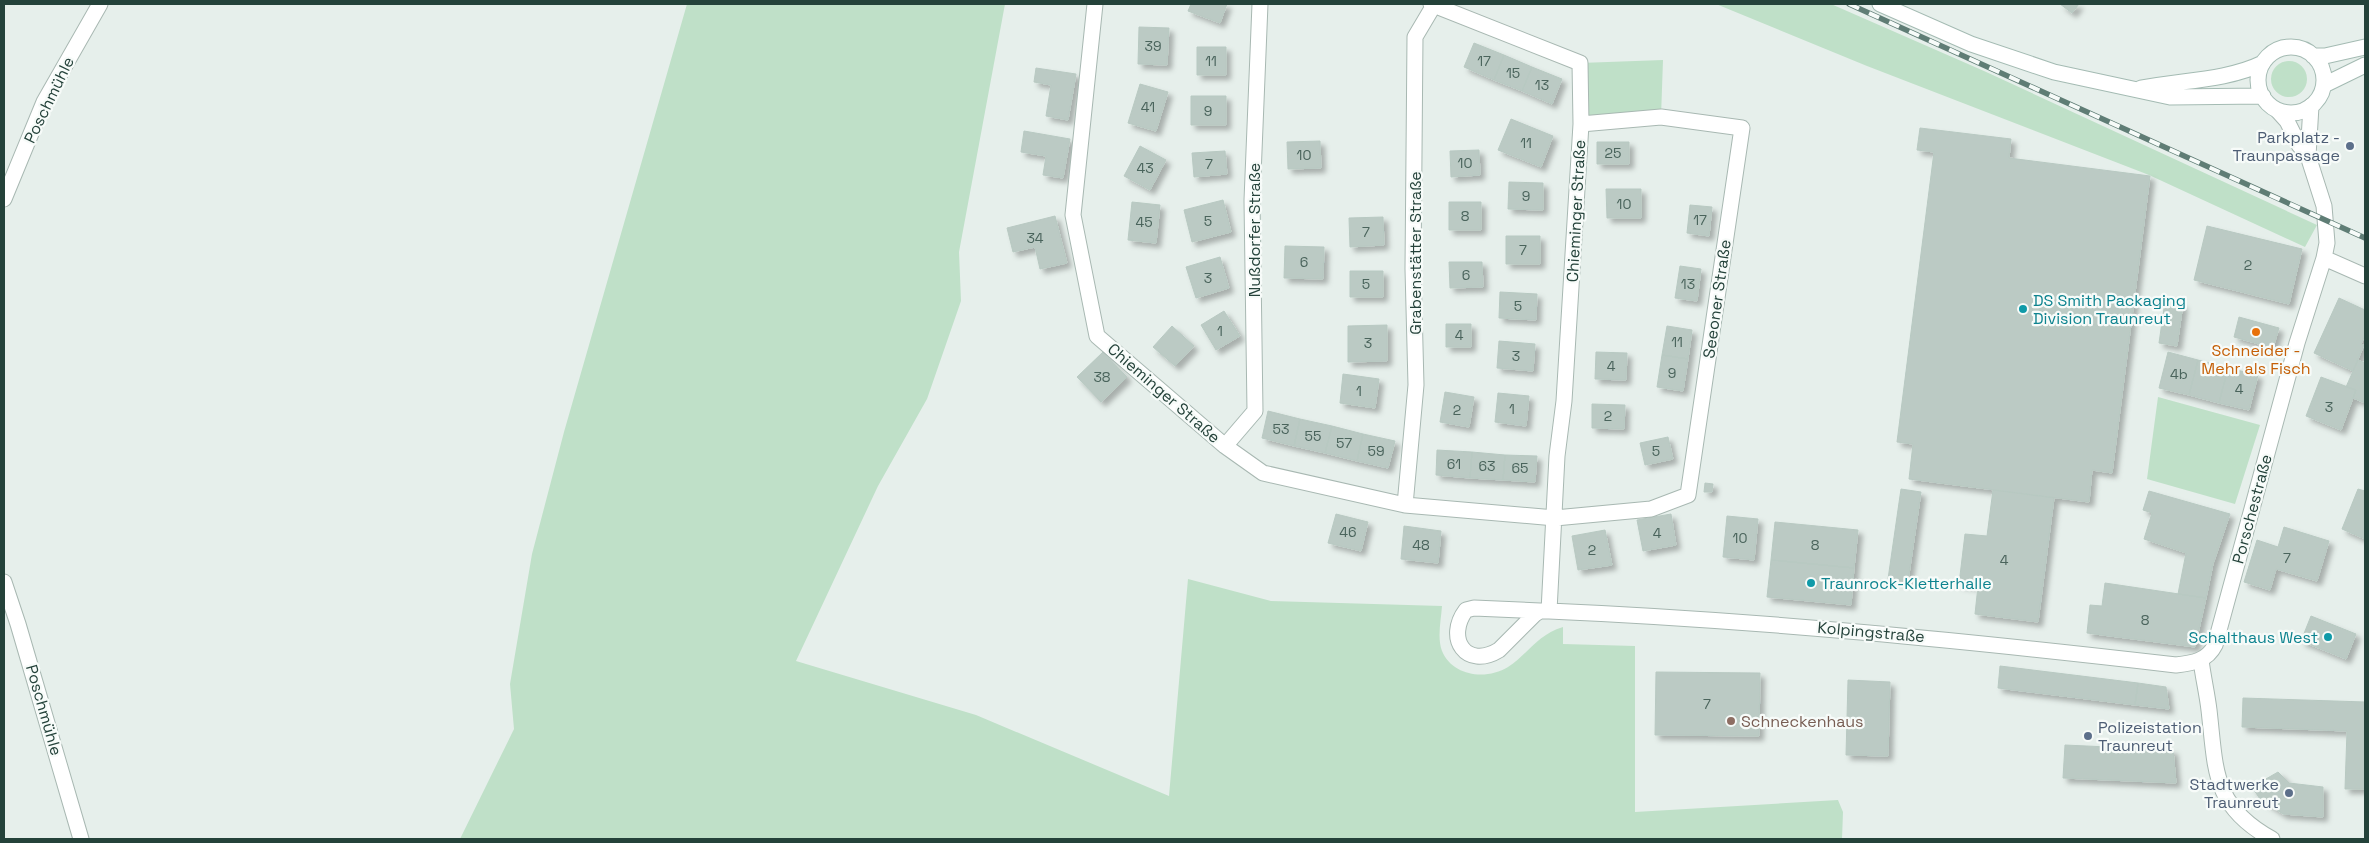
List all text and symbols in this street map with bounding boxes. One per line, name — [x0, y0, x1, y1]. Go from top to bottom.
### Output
house number: 39 — [1144, 37, 1162, 55]
house number: 11 — [1205, 52, 1217, 70]
house number: 17 — [1477, 52, 1491, 70]
street label: Poschmühle — [19, 53, 79, 147]
house number: 15 — [1506, 64, 1520, 82]
house number: 13 — [1535, 76, 1549, 94]
house number: 41 — [1141, 98, 1155, 116]
house number: 9 — [1204, 102, 1212, 120]
place label: Parkplatz - Traunpassage — [2232, 127, 2340, 166]
house number: 11 — [1520, 134, 1532, 152]
street label: Chieminger Straße — [1562, 139, 1590, 283]
marker: Parkplatz - Traunpassage — [2344, 140, 2356, 152]
house number: 25 — [1605, 144, 1621, 162]
house number: 10 — [1297, 146, 1311, 164]
house number: 10 — [1458, 154, 1472, 172]
house number: 7 — [1205, 155, 1213, 173]
house number: 43 — [1136, 159, 1154, 177]
street label: Nußdorfer Straße — [1244, 163, 1265, 297]
street label: Grabenstätter Straße — [1405, 171, 1426, 335]
house number: 9 — [1522, 187, 1530, 205]
house number: 10 — [1617, 195, 1631, 213]
house number: 8 — [1461, 207, 1470, 225]
house number: 17 — [1693, 211, 1707, 229]
house number: 5 — [1204, 212, 1212, 230]
house number: 45 — [1135, 213, 1153, 231]
house number: 7 — [1362, 223, 1370, 241]
house number: 34 — [1026, 229, 1044, 247]
street label: Seeoner Straße — [1698, 238, 1736, 360]
house number: 7 — [1519, 241, 1527, 259]
house number: 6 — [1300, 253, 1308, 271]
house number: 2 — [2244, 256, 2252, 274]
house number: 6 — [1462, 266, 1470, 284]
house number: 3 — [1204, 269, 1212, 287]
house number: 5 — [1362, 275, 1370, 293]
house number: 13 — [1681, 275, 1695, 293]
place label: DS Smith Packaging Division Traunreut — [2033, 290, 2186, 329]
house number: 5 — [1514, 297, 1522, 315]
marker: DS Smith Packaging Division Traunreut — [2017, 303, 2029, 315]
house number: 1 — [1217, 322, 1223, 340]
house number: 4 — [1455, 326, 1464, 344]
marker: Schneider - Mehr als Fisch — [2250, 326, 2262, 338]
house number: 11 — [1671, 333, 1683, 351]
house number: 3 — [1364, 334, 1372, 352]
street label: Chieminger Straße — [1103, 338, 1225, 448]
place label: Schneider - Mehr als Fisch — [2201, 340, 2311, 379]
house number: 3 — [1512, 347, 1520, 365]
house number: 4 — [1607, 357, 1616, 375]
house number: 9 — [1668, 364, 1676, 382]
house number: 4b — [2170, 365, 2188, 383]
house number: 38 — [1093, 368, 1111, 386]
house number: 4 — [2235, 380, 2244, 398]
house number: 1 — [1356, 382, 1362, 400]
house number: 3 — [2325, 398, 2333, 416]
house number: 1 — [1509, 400, 1515, 418]
house number: 2 — [1453, 401, 1461, 419]
house number: 2 — [1604, 407, 1612, 425]
house number: 53 — [1273, 420, 1289, 438]
house number: 55 — [1305, 427, 1321, 445]
house number: 57 — [1336, 434, 1352, 452]
house number: 59 — [1368, 442, 1384, 460]
house number: 5 — [1652, 442, 1660, 460]
street label: Porschestraße — [2227, 452, 2277, 566]
house number: 61 — [1447, 455, 1461, 473]
house number: 63 — [1478, 457, 1496, 475]
house number: 65 — [1512, 459, 1528, 477]
house number: 46 — [1339, 523, 1357, 541]
house number: 4 — [1653, 524, 1662, 542]
house number: 10 — [1733, 529, 1747, 547]
house number: 48 — [1412, 536, 1430, 554]
house number: 8 — [1811, 536, 1820, 554]
house number: 2 — [1588, 541, 1596, 559]
house number: 7 — [2283, 549, 2291, 567]
house number: 4 — [2000, 551, 2009, 569]
place label: Traunrock-Kletterhalle — [1821, 573, 1992, 594]
marker: Traunrock-Kletterhalle — [1805, 577, 1817, 589]
house number: 8 — [2141, 611, 2150, 629]
street label: Kolpingstraße — [1816, 617, 1926, 647]
place label: Schalthaus West — [2188, 627, 2318, 648]
marker: Schalthaus West — [2322, 631, 2334, 643]
street label: Poschmühle — [21, 662, 67, 758]
house number: 7 — [1703, 695, 1711, 713]
place label: Schneckenhaus — [1741, 711, 1864, 732]
marker: Schneckenhaus — [1725, 715, 1737, 727]
place label: Polizeistation Traunreut — [2098, 717, 2202, 756]
marker: Polizeistation Traunreut — [2082, 730, 2094, 742]
place label: Stadtwerke Traunreut — [2189, 774, 2279, 813]
marker: Stadtwerke Traunreut — [2283, 787, 2295, 799]

